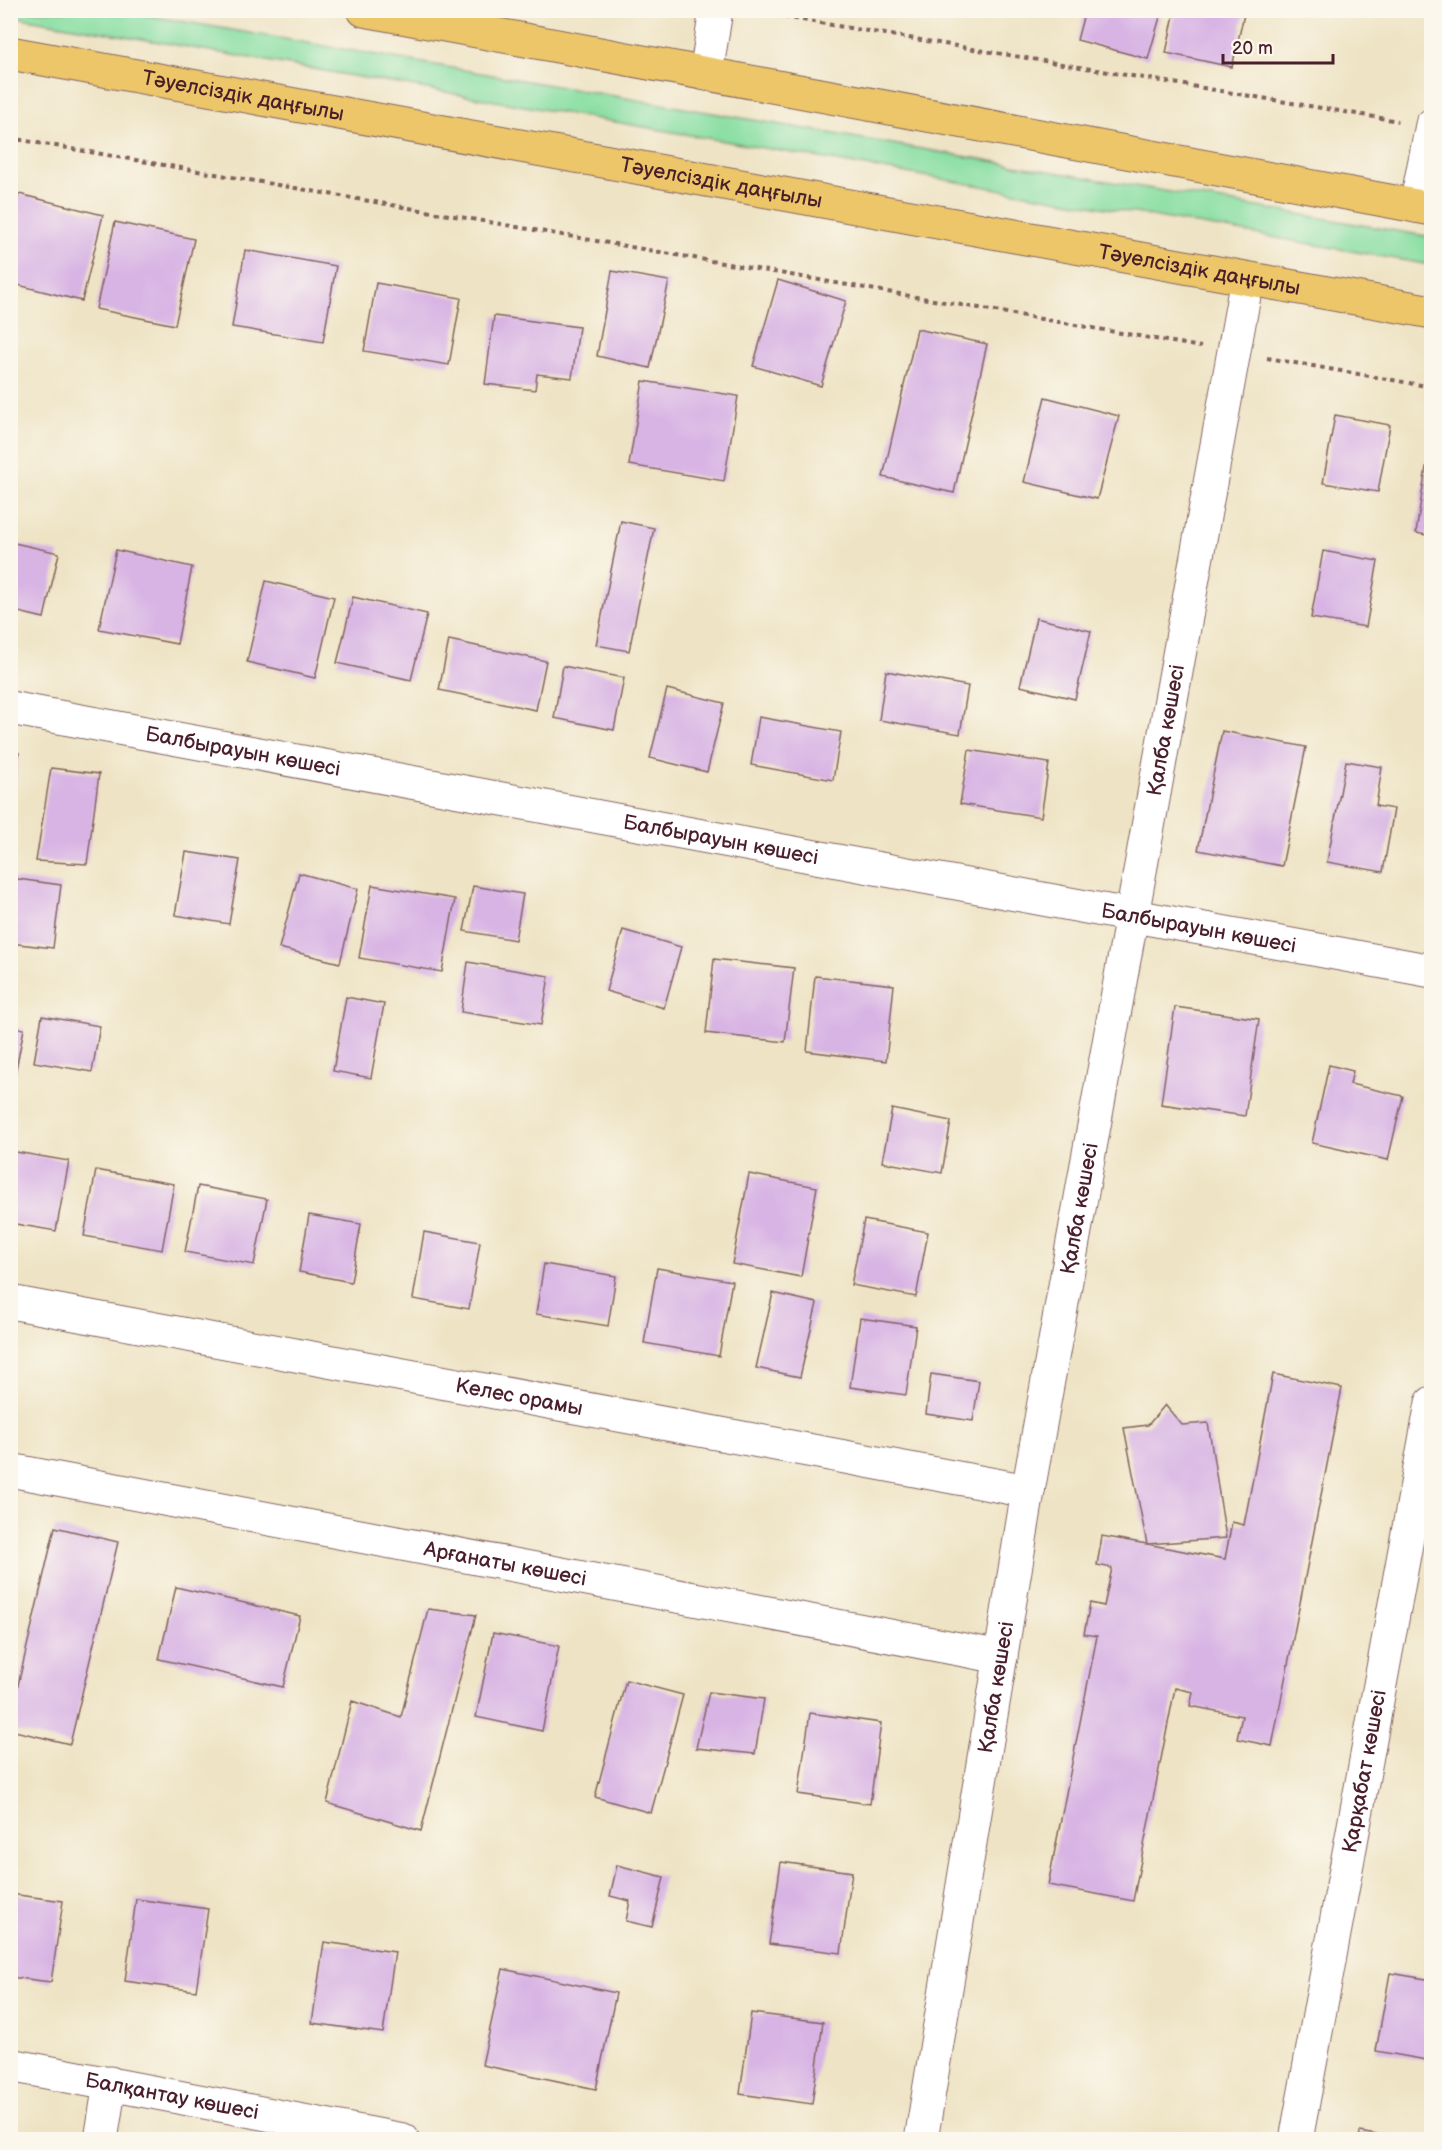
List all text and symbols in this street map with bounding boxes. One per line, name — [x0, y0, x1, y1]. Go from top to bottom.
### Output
scale bar — [1223, 27, 1332, 65]
text: 20 m — [1232, 38, 1273, 59]
street label: Тәуелсіздік даңғылы — [140, 65, 346, 126]
street label: Тәуелсіздік даңғылы — [618, 152, 824, 213]
street label: Тәуелсіздік даңғылы — [1096, 239, 1302, 300]
street label: Қалба көшесі — [1141, 662, 1190, 798]
street label: Балбырауын көшесі — [143, 721, 343, 781]
street label: Балбырауын көшесі — [621, 809, 821, 870]
street label: Балбырауын көшесі — [1099, 898, 1298, 958]
street label: Қалба көшесі — [1055, 1141, 1103, 1276]
street label: Келес орамы — [454, 1372, 585, 1421]
street label: Арғанаты көшесі — [421, 1536, 589, 1591]
street label: Қалба көшесі — [973, 1619, 1019, 1755]
street label: Қарқабат көшесі — [1337, 1688, 1391, 1855]
street label: Балқантау көшесі — [83, 2067, 261, 2125]

